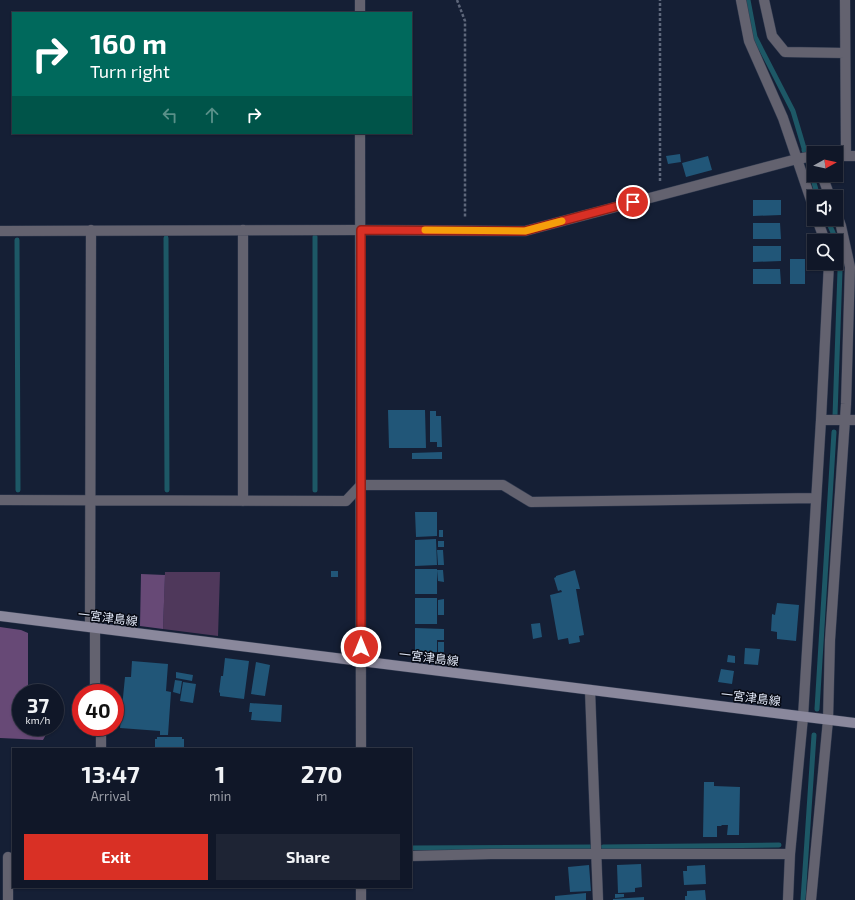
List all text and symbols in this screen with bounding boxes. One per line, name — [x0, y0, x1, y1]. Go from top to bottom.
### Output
text: 160 m — [90, 26, 167, 60]
icon: right — [24, 28, 76, 80]
text: Turn right — [90, 60, 170, 82]
icon: left — [159, 104, 181, 126]
icon: ahead — [201, 104, 223, 126]
icon: right — [243, 104, 265, 126]
north arrow — [807, 146, 843, 182]
map controls — [807, 146, 843, 270]
pin — [616, 185, 650, 219]
button: sound — [807, 190, 843, 226]
icon: arrive — [622, 191, 644, 213]
button: search — [807, 234, 843, 270]
street label: 一宮津島線 — [77, 606, 139, 628]
position arrow — [340, 626, 382, 668]
street label: 一宮津島線 — [398, 646, 460, 668]
speed limit sign: 40 — [72, 684, 124, 736]
street label: 一宮津島線 — [720, 686, 782, 708]
text: 37 — [27, 693, 49, 717]
text: km/h — [26, 714, 50, 726]
text: 13:47 — [81, 759, 140, 788]
text: 1 — [215, 759, 225, 788]
text: 270 — [301, 759, 343, 788]
text: Arrival — [91, 788, 130, 804]
text: min — [209, 788, 231, 804]
text: m — [316, 788, 327, 804]
button: Exit — [24, 834, 208, 880]
button: Share — [216, 834, 400, 880]

